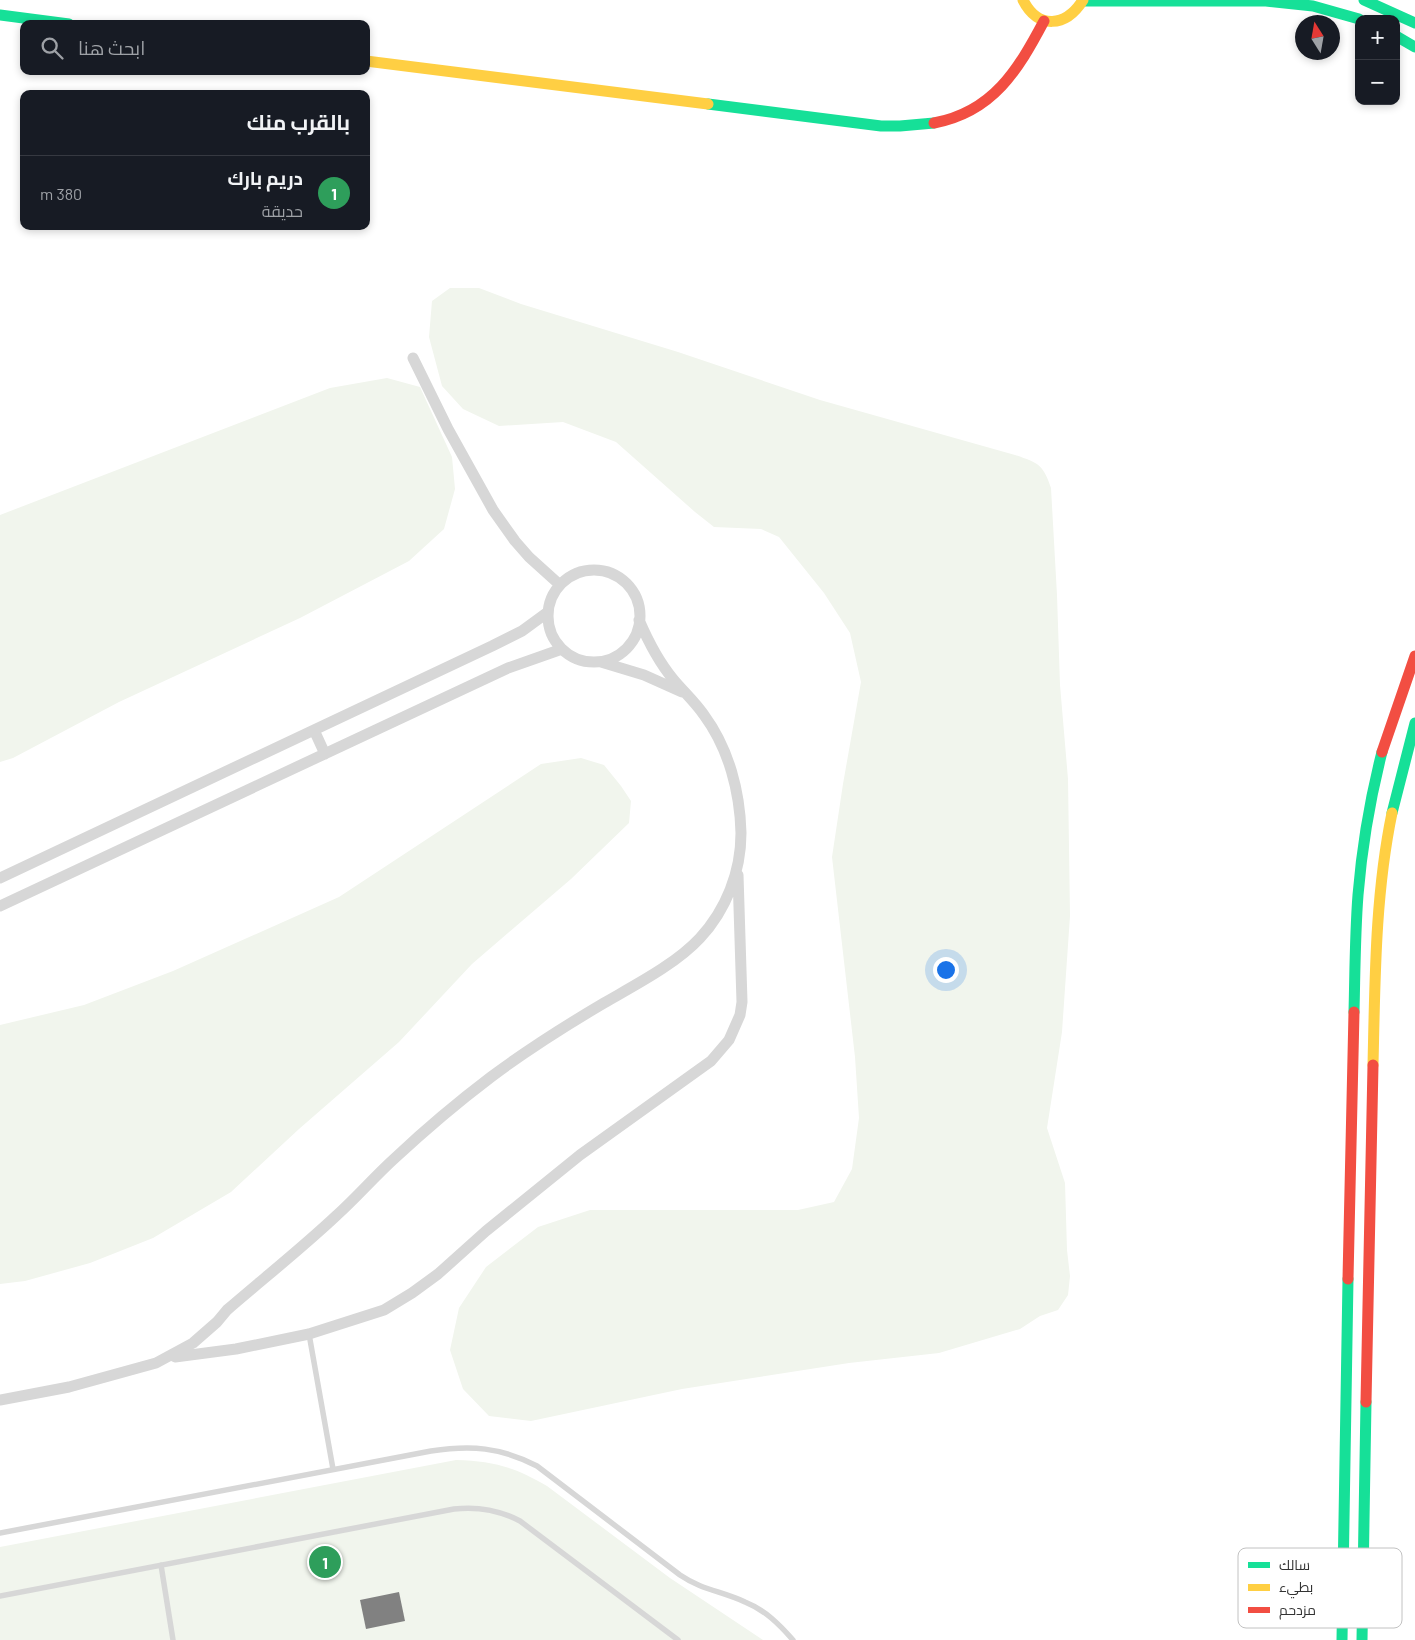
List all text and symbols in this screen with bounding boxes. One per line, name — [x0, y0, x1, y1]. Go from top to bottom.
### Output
north arrow — [1295, 15, 1340, 60]
map controls — [1355, 15, 1400, 105]
button: + — [1355, 15, 1400, 60]
search box — [20, 20, 370, 75]
icon: search — [38, 34, 66, 62]
text: ابحث هنا — [78, 36, 145, 59]
button: − — [1355, 60, 1400, 105]
text: بالقرب منك — [247, 109, 350, 134]
text: دريم بارك — [228, 166, 303, 189]
text: 380 m — [40, 184, 82, 203]
text: 1 — [331, 184, 337, 203]
text: حديقة — [262, 201, 303, 220]
your location — [933, 957, 959, 983]
pin: 1 — [309, 1543, 341, 1581]
legend — [1238, 1548, 1402, 1628]
text: سالك — [1279, 1556, 1310, 1573]
text: بطيء — [1279, 1578, 1313, 1599]
text: مزدحم — [1279, 1601, 1316, 1620]

